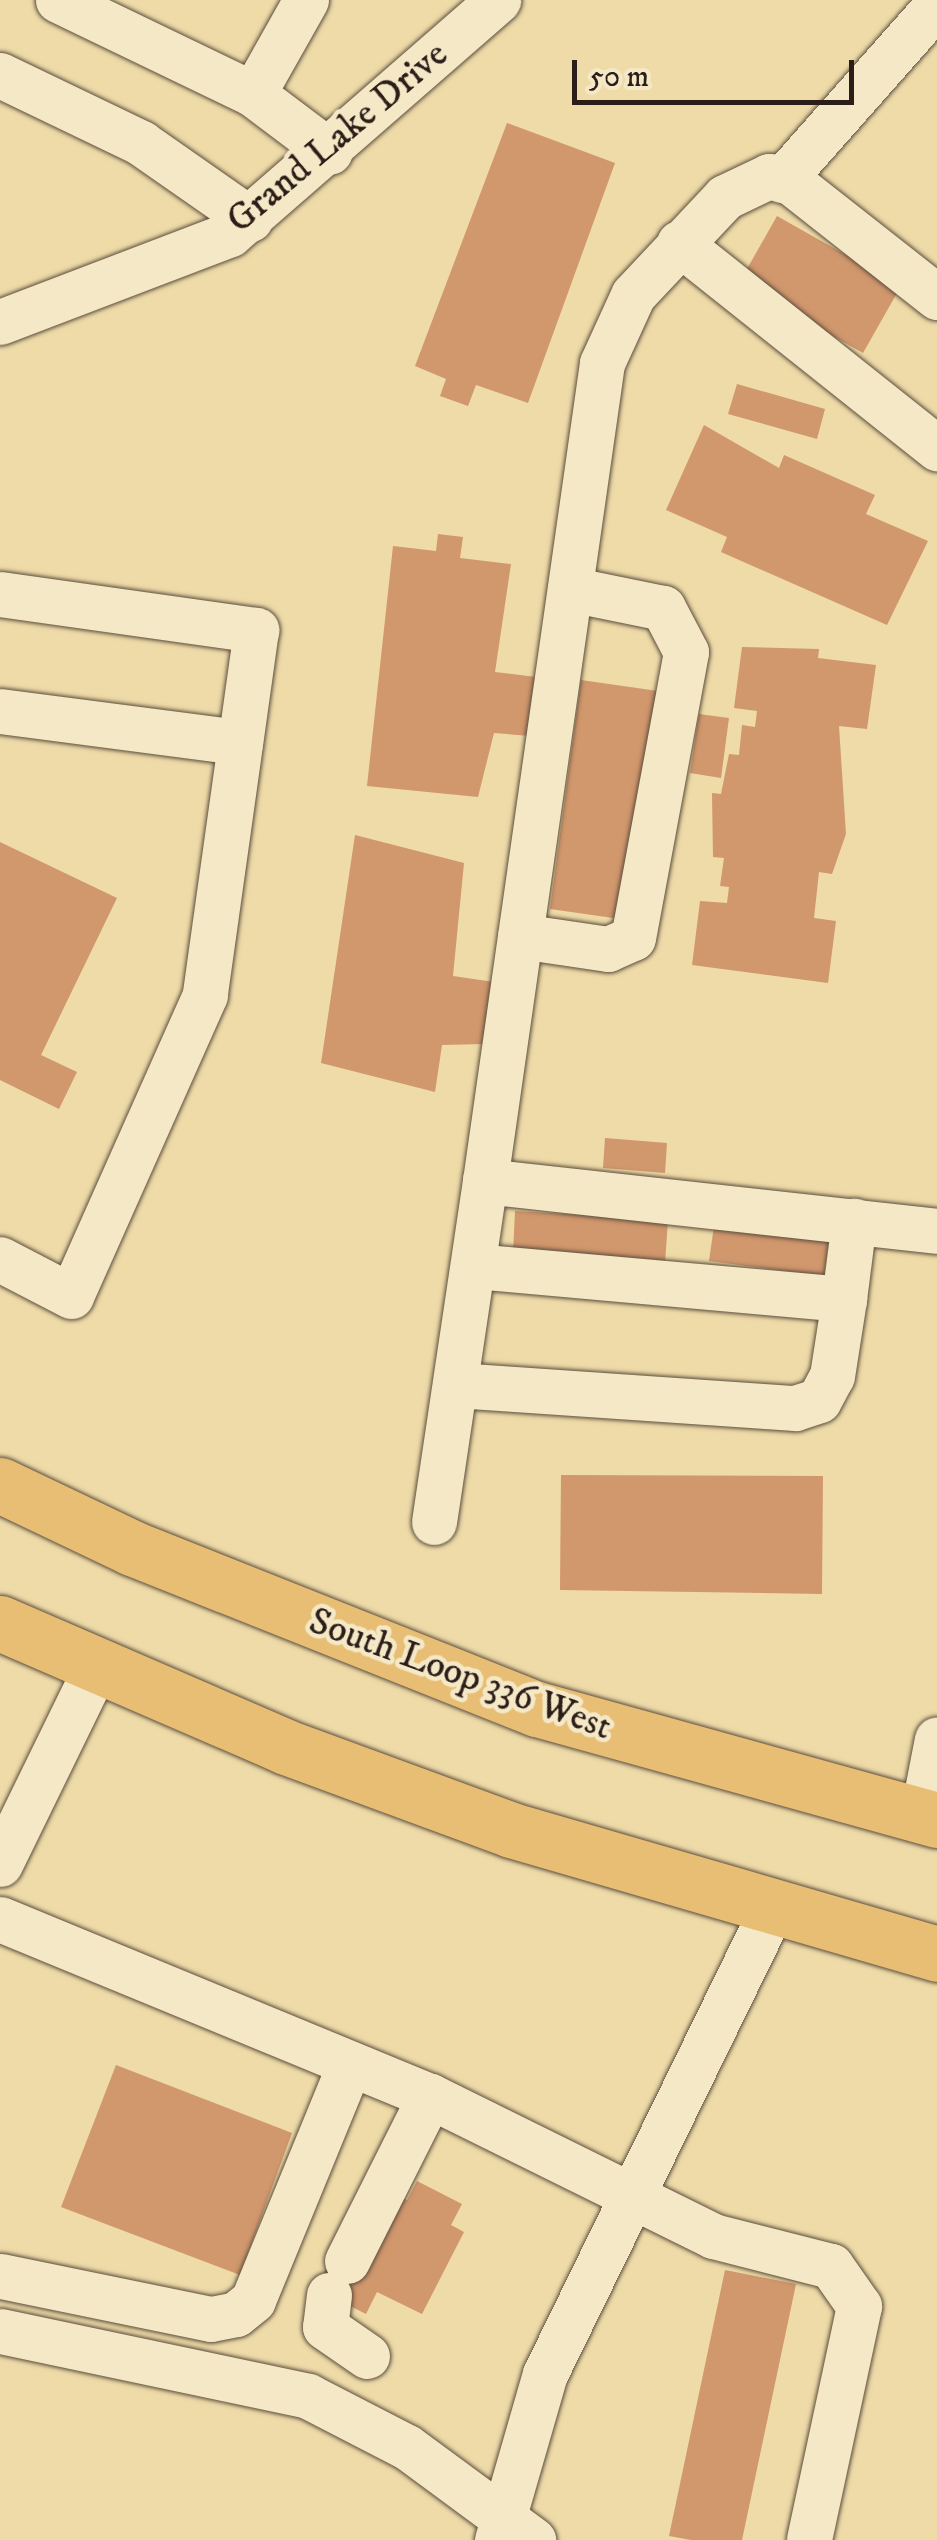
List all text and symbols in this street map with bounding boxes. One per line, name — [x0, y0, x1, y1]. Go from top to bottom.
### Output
street label: Grand Lake Drive — [218, 32, 458, 244]
scale bar — [577, 40, 860, 102]
text: 50 m — [589, 59, 649, 96]
street label: South Loop 336 West — [303, 1599, 617, 1751]

